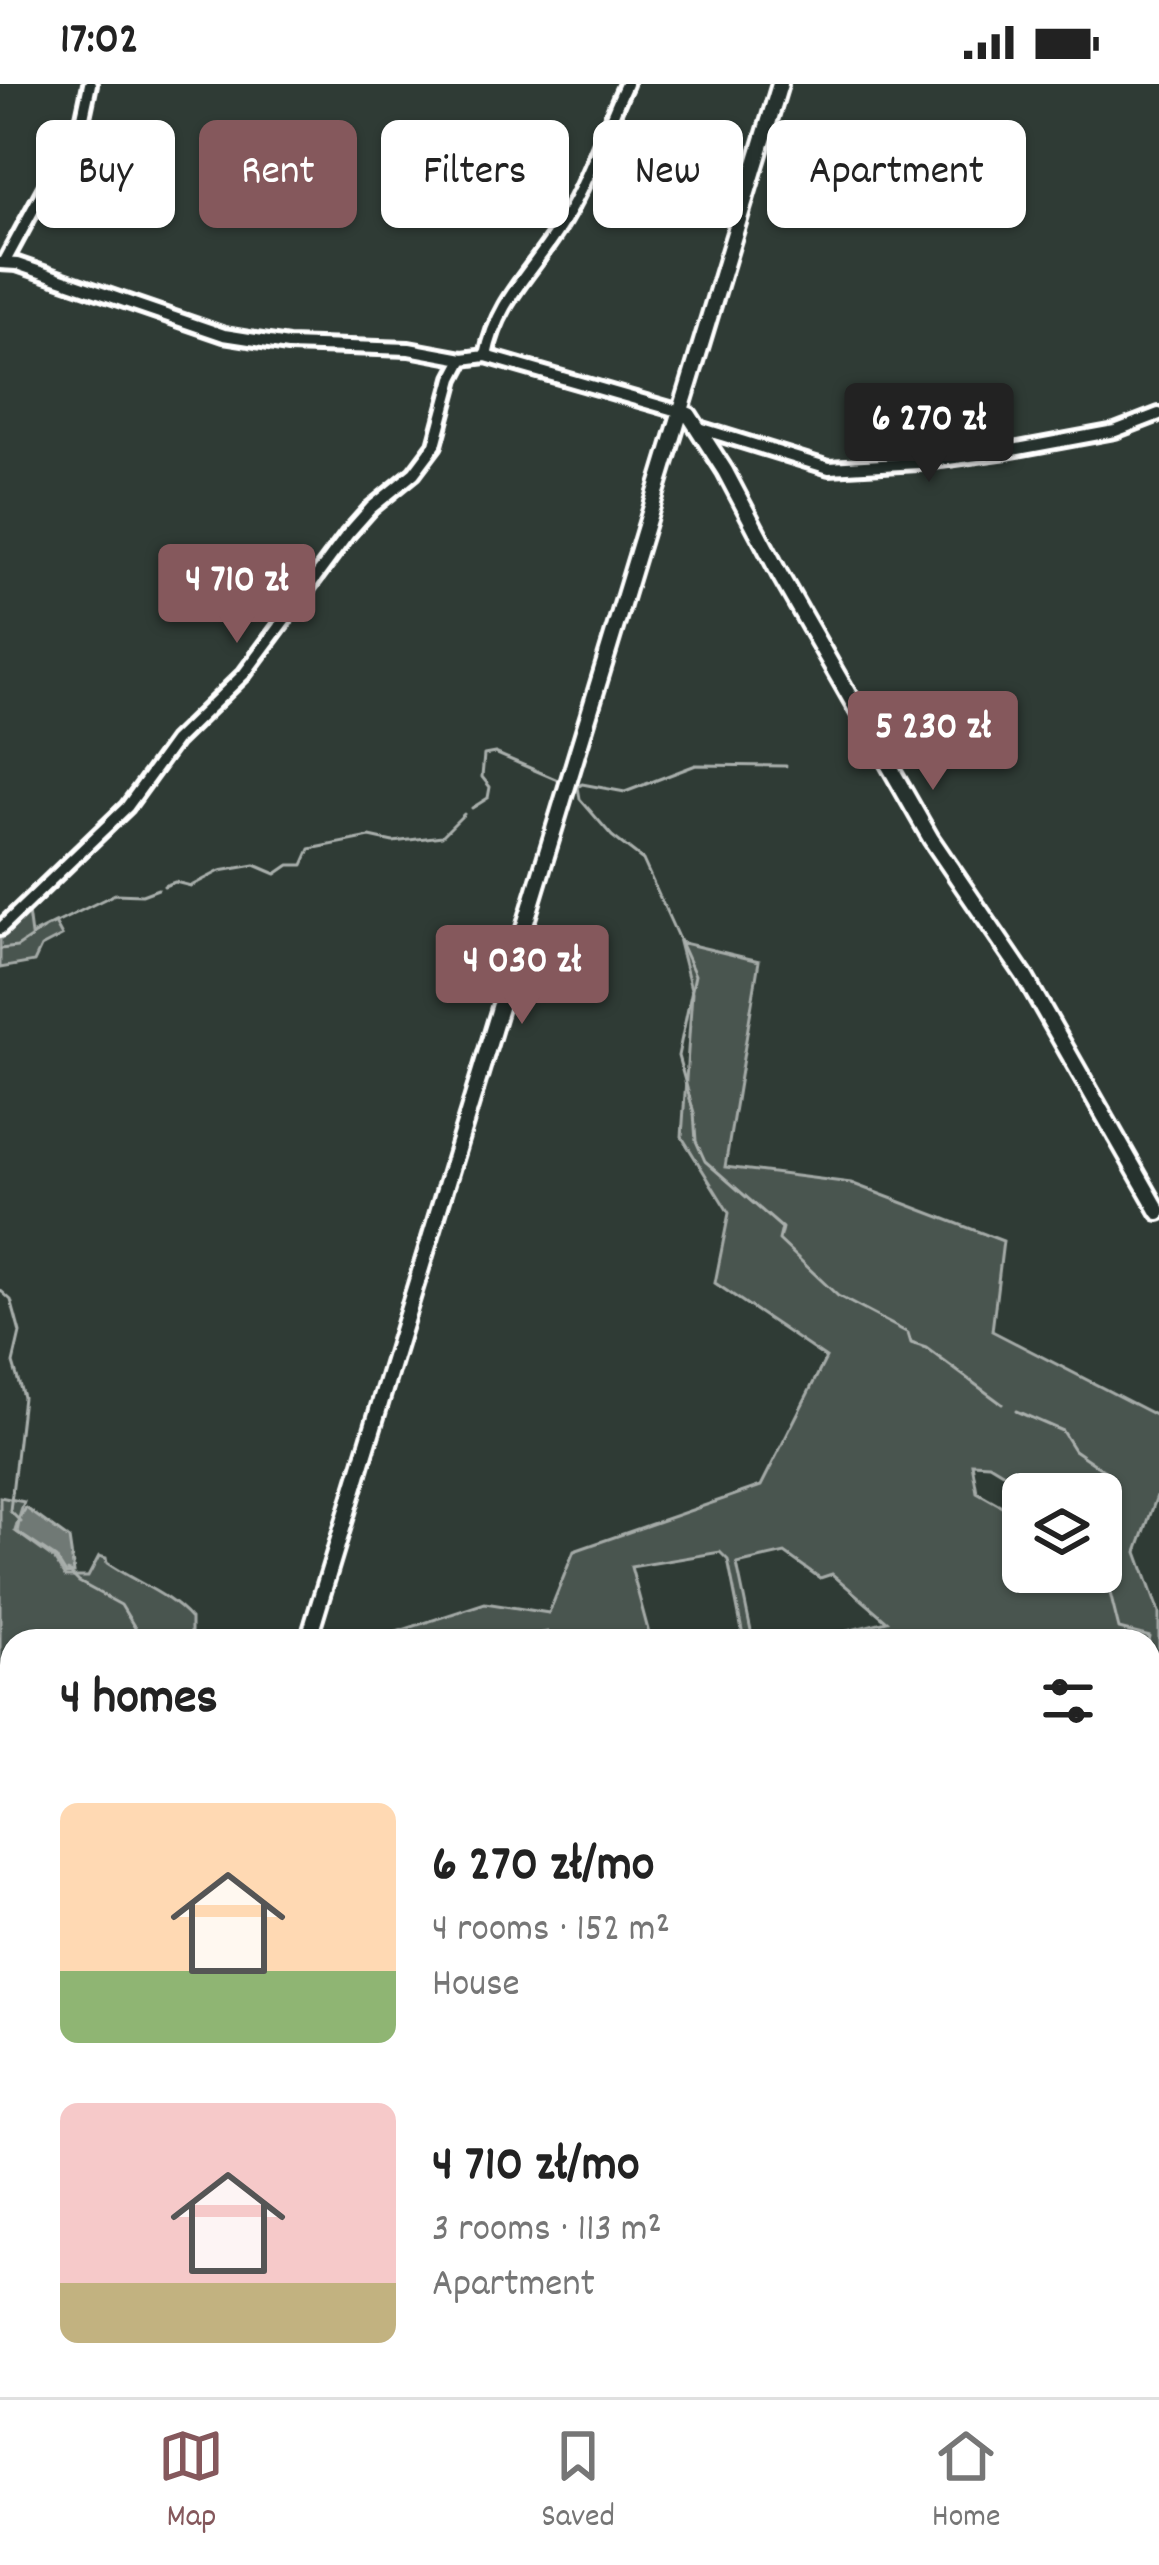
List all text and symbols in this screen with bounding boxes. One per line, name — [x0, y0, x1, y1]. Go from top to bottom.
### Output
text: 17:02 — [60, 10, 139, 74]
chip: Buy — [36, 120, 175, 228]
chip: Rent — [199, 120, 357, 228]
chip: Filters — [381, 120, 569, 228]
chip: New — [593, 120, 743, 228]
chip: Apartment — [767, 120, 1026, 228]
pin: 6 270 zł — [805, 383, 1053, 485]
text: 6 270 zł — [872, 394, 986, 449]
pin: 4 710 zł — [113, 544, 361, 646]
text: 4 710 zł — [185, 555, 289, 610]
pin: 5 230 zł — [809, 691, 1057, 793]
text: 5 230 zł — [875, 702, 991, 757]
pin: 4 030 zł — [398, 925, 646, 1027]
text: 4 030 zł — [463, 936, 581, 991]
map controls — [1002, 1473, 1122, 1593]
button: layers — [1002, 1473, 1122, 1593]
text: 4 homes — [60, 1665, 218, 1737]
icon: filters — [1035, 1668, 1101, 1734]
text: 6 270 zł/mo — [432, 1832, 655, 1904]
icon: home — [156, 1851, 300, 1995]
text: 4 rooms · 152 m² — [432, 1904, 670, 1959]
text: House — [432, 1959, 520, 2014]
text: 4 710 zł/mo — [432, 2132, 640, 2204]
icon: home — [156, 2151, 300, 2295]
text: 3 rooms · 113 m² — [432, 2204, 662, 2259]
text: Apartment — [432, 2259, 595, 2314]
tab: Map — [158, 2423, 224, 2542]
tab: Saved — [541, 2423, 615, 2542]
tab: Home — [932, 2423, 1001, 2542]

